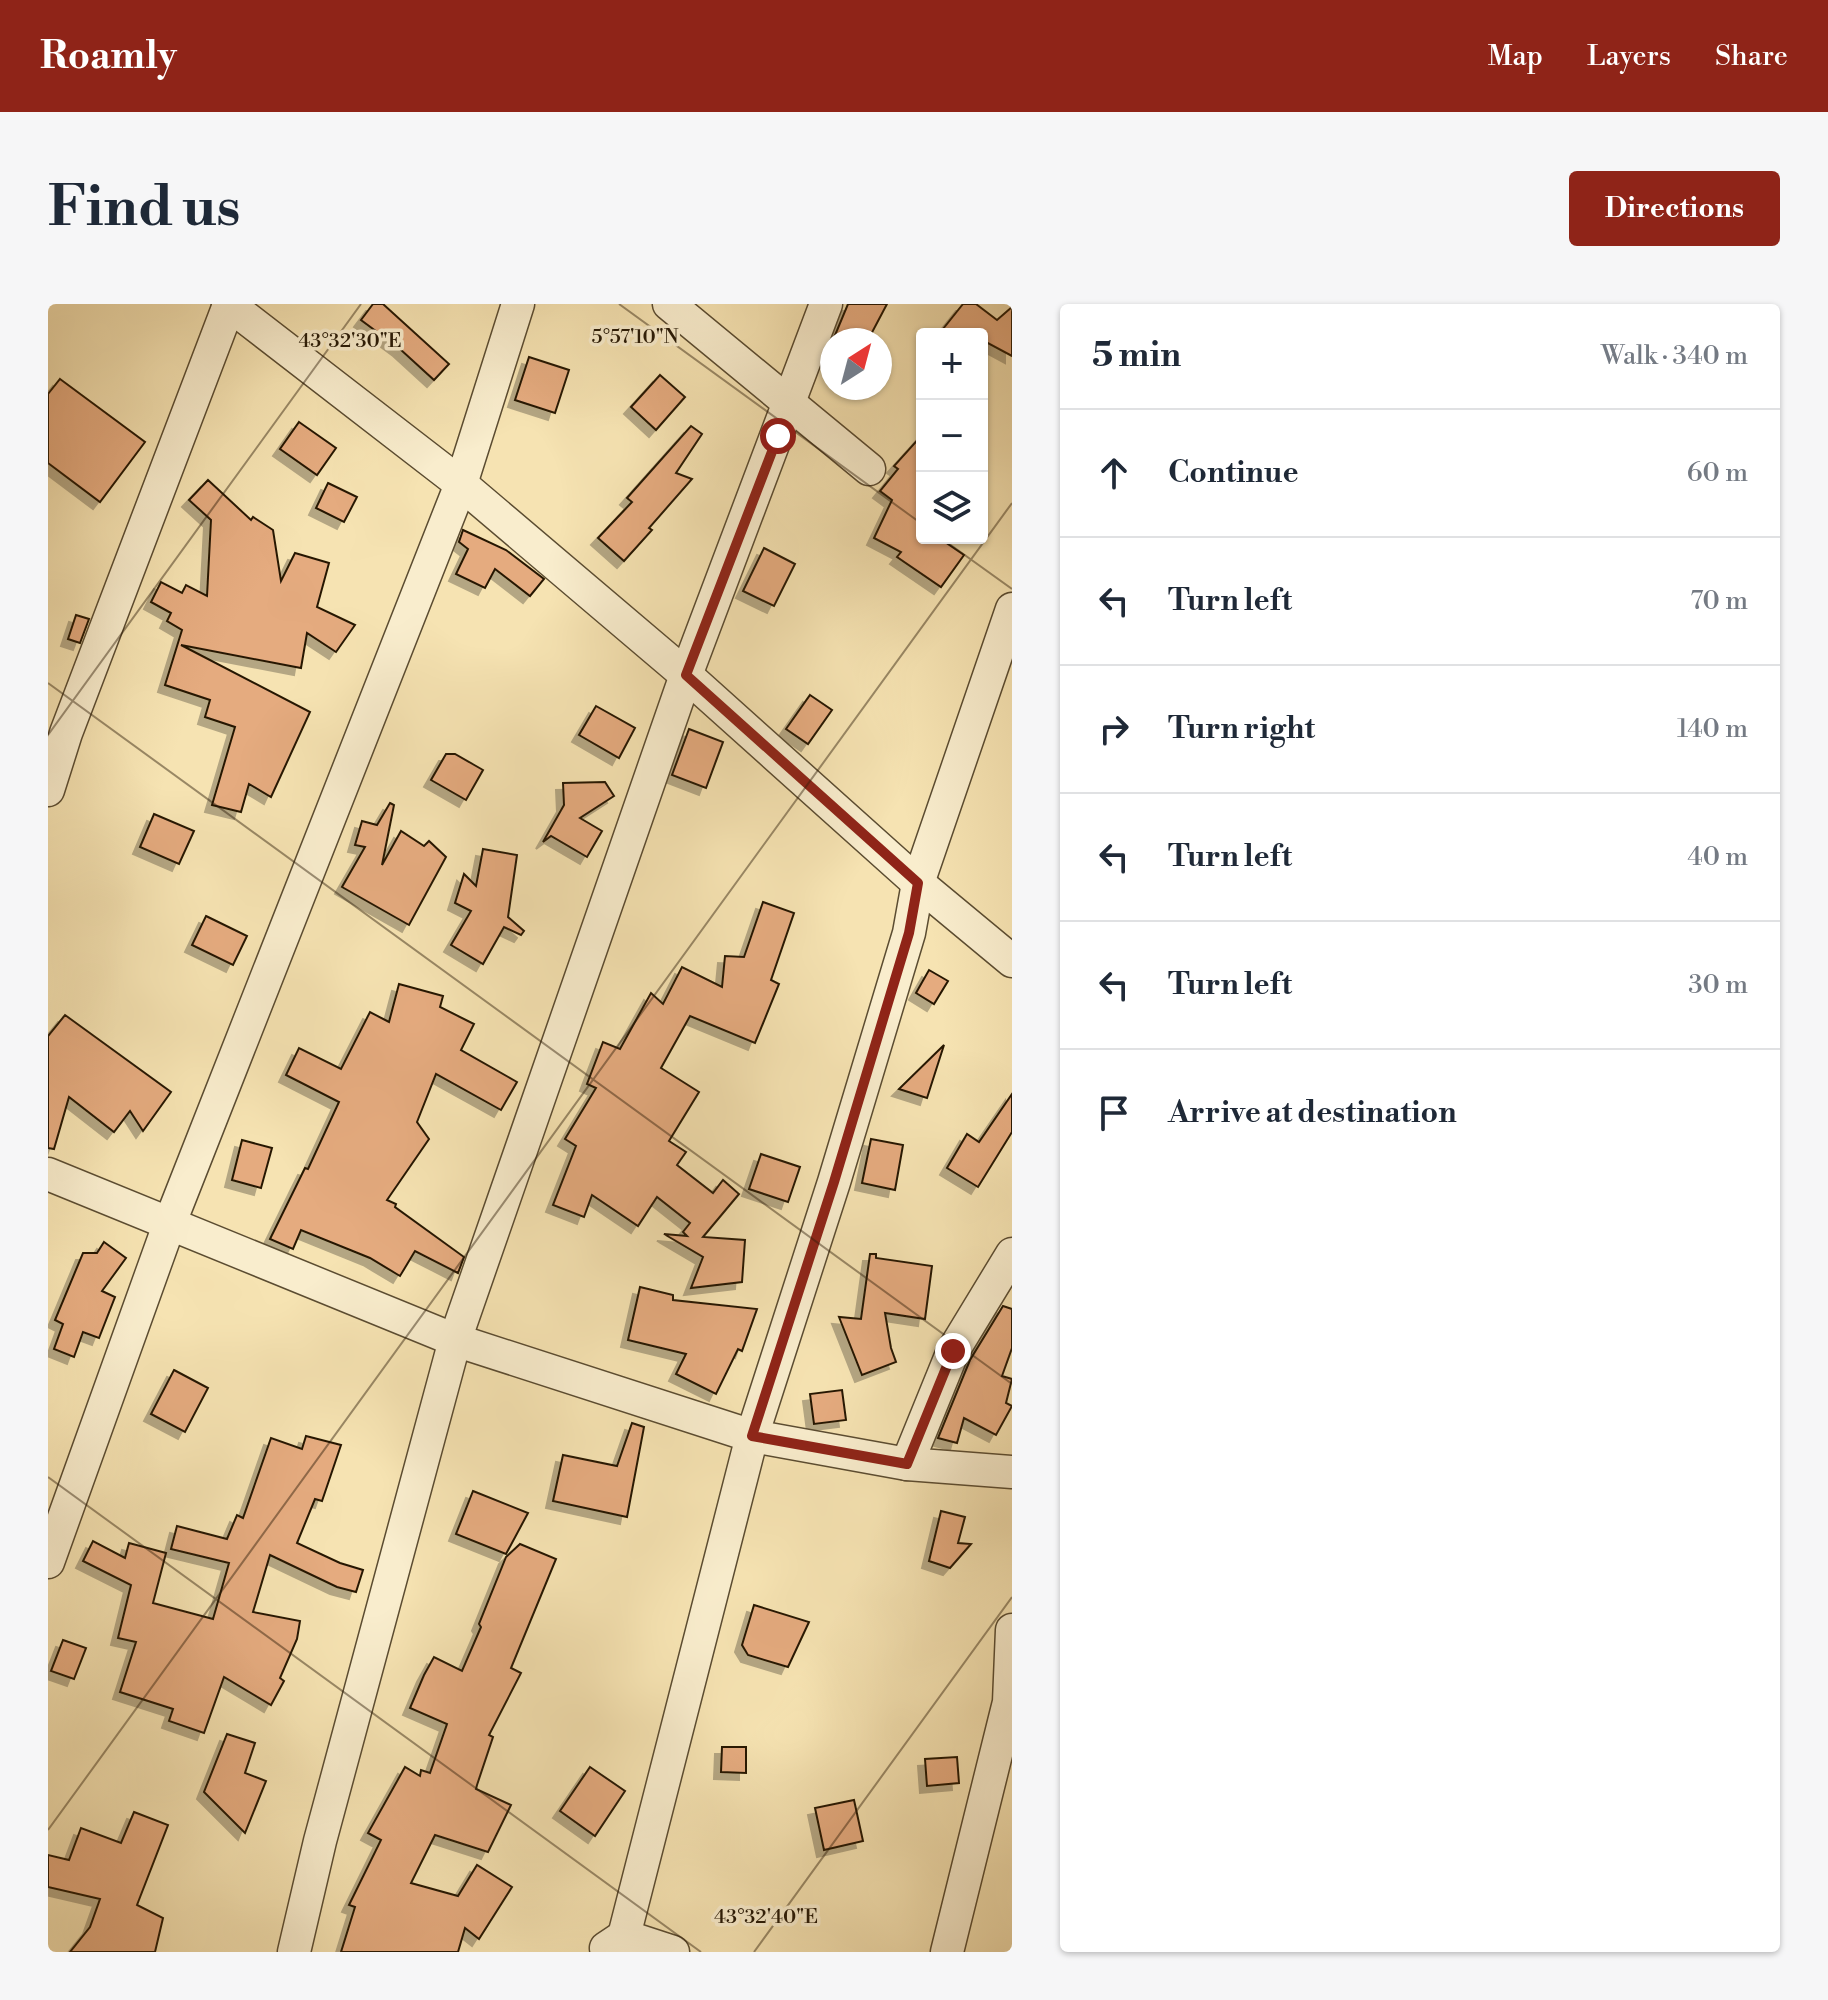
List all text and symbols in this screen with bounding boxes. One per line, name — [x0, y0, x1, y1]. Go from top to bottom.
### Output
text: Roamly — [40, 33, 177, 80]
text: Map — [1488, 39, 1543, 74]
text: Layers — [1587, 39, 1671, 74]
text: Share — [1715, 39, 1788, 74]
button: Directions — [1569, 171, 1780, 246]
text: Find us — [48, 173, 241, 243]
text: 5°57'10"N — [591, 325, 679, 350]
north arrow — [820, 328, 892, 400]
map controls — [916, 328, 988, 544]
button: + — [916, 328, 988, 400]
text: 43°32'30"E — [298, 329, 402, 354]
text: 5 min — [1092, 335, 1181, 377]
text: Walk · 340 m — [1601, 340, 1748, 372]
button: − — [916, 400, 988, 472]
route start — [760, 418, 796, 454]
icon: ahead — [1092, 451, 1136, 495]
text: Continue — [1168, 454, 1299, 492]
text: 60 m — [1687, 457, 1748, 489]
button: layers — [916, 472, 988, 544]
icon: left — [1092, 579, 1136, 623]
text: Turn left — [1168, 582, 1292, 620]
text: 70 m — [1690, 585, 1748, 617]
icon: right — [1092, 707, 1136, 751]
text: Turn right — [1168, 710, 1315, 748]
text: 140 m — [1677, 713, 1748, 745]
icon: left — [1092, 835, 1136, 879]
text: Turn left — [1168, 838, 1292, 876]
text: 40 m — [1687, 841, 1748, 873]
icon: left — [1092, 963, 1136, 1007]
text: Turn left — [1168, 966, 1292, 1004]
text: 30 m — [1688, 969, 1748, 1001]
icon: arrive — [1092, 1091, 1136, 1135]
text: Arrive at destination — [1168, 1094, 1457, 1132]
route end — [935, 1333, 971, 1369]
text: 43°32'40"E — [714, 1905, 818, 1930]

